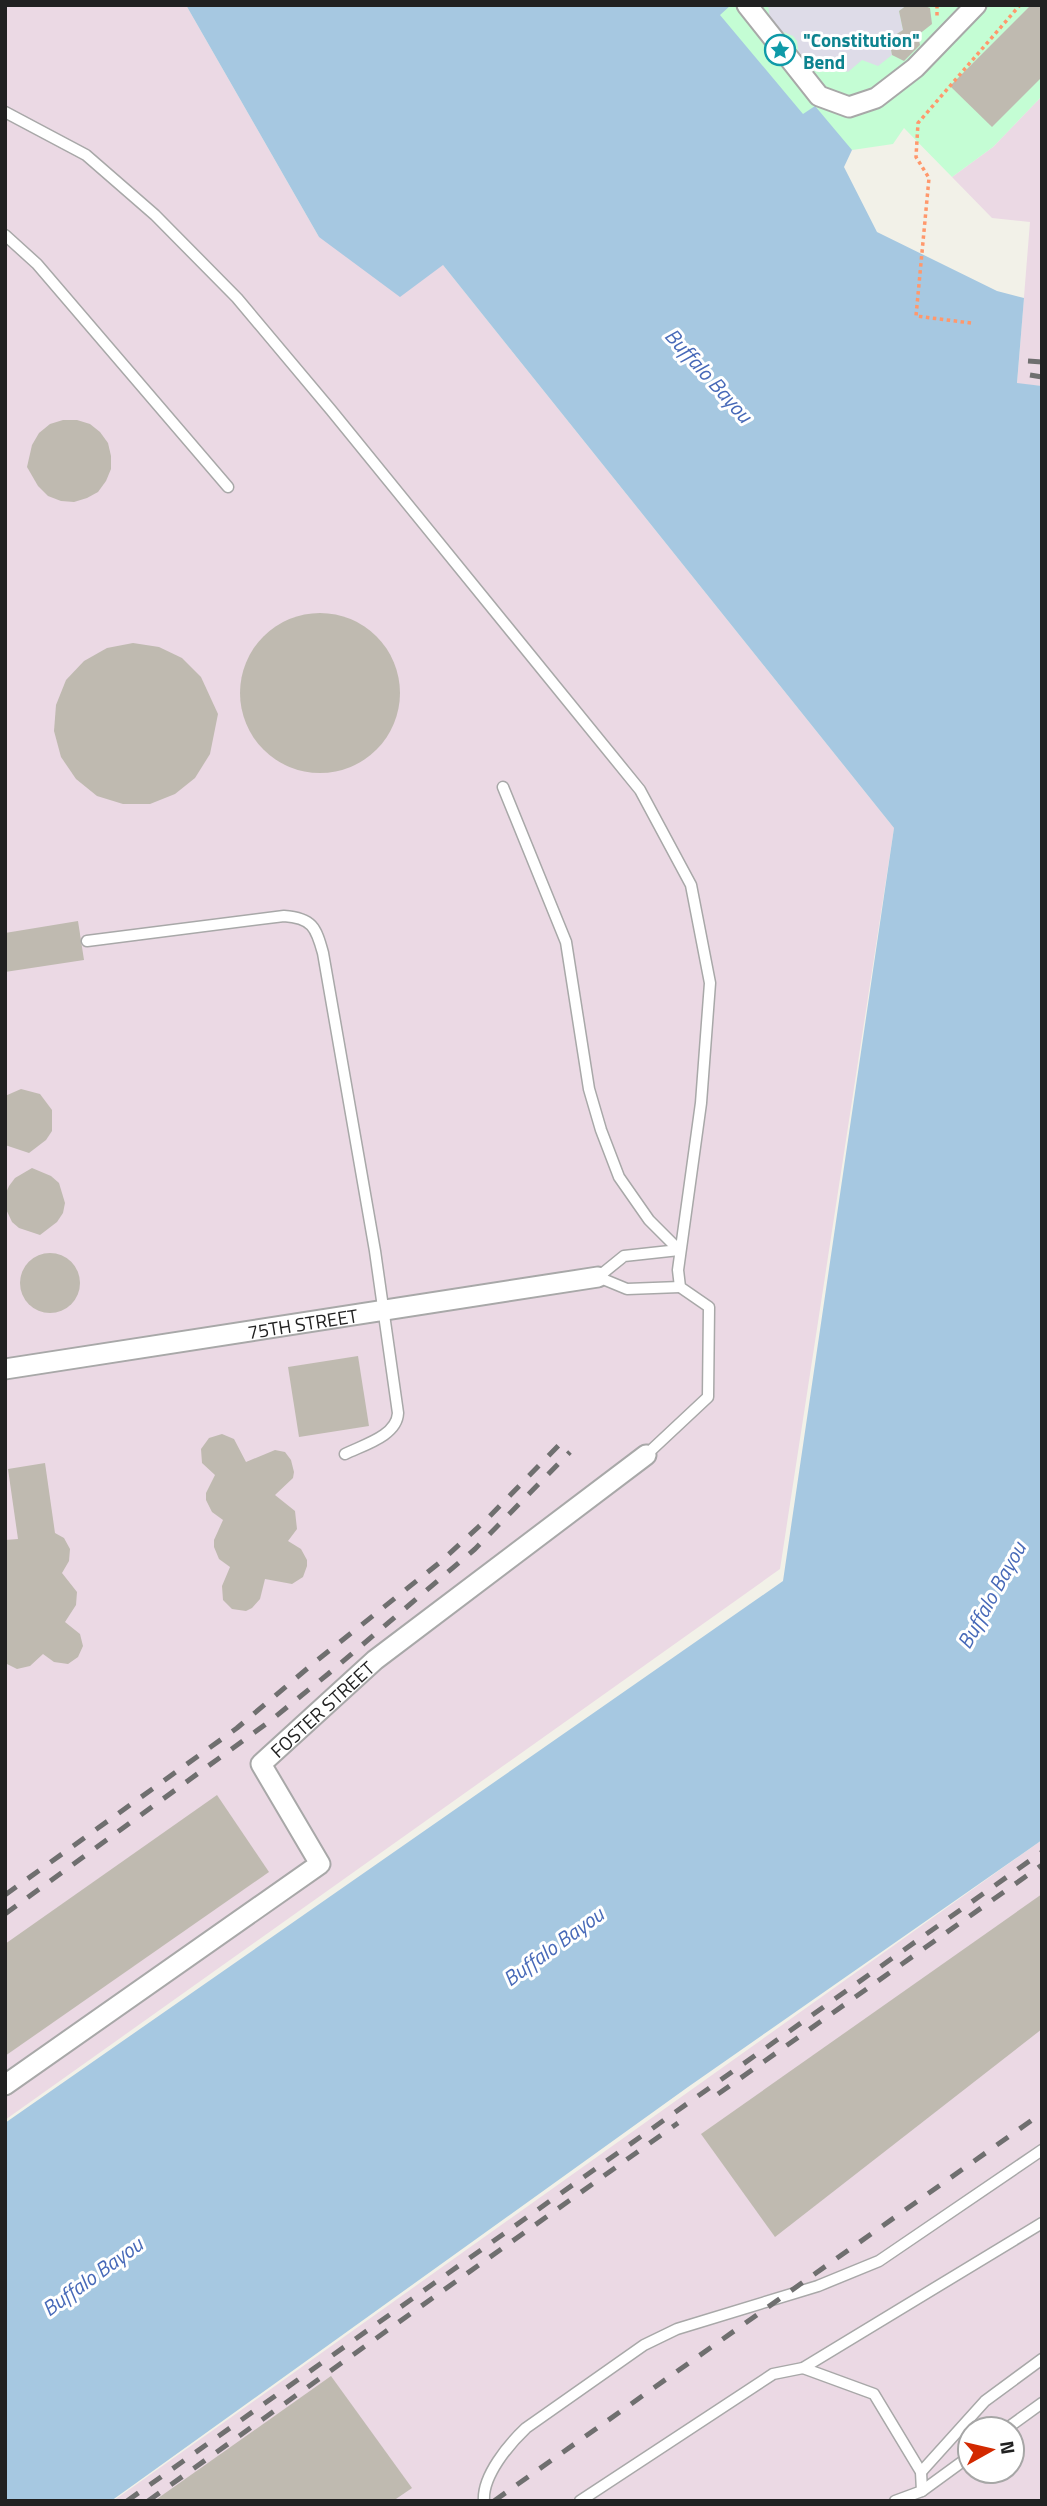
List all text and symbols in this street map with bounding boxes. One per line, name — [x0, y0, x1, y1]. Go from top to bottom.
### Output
place label: "Constitution" Bend — [803, 25, 920, 76]
place icon: "Constitution" Bend — [763, 33, 797, 67]
water label: Buffalo Bayou — [658, 320, 761, 431]
street label: 75TH STREET — [245, 1300, 360, 1346]
water label: Buffalo Bayou — [948, 1534, 1034, 1654]
street label: FOSTER STREET — [263, 1653, 380, 1764]
water label: Buffalo Bayou — [496, 1897, 611, 1994]
water label: Buffalo Bayou — [35, 2227, 150, 2324]
north arrow — [956, 2415, 1026, 2485]
text: N — [993, 2439, 1024, 2456]

